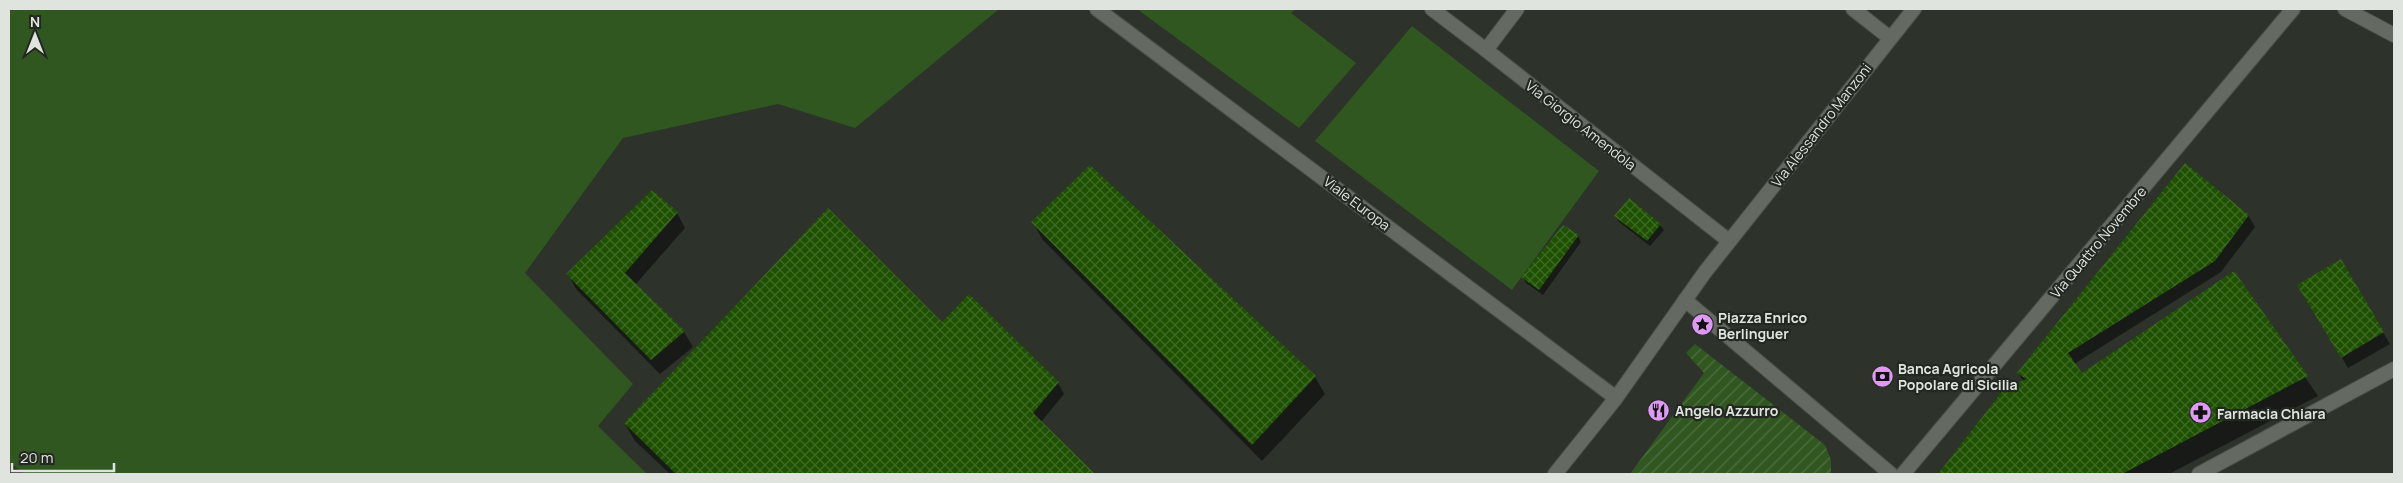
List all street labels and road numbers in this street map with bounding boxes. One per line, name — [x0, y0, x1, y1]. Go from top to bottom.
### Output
street label: Via Alessandro Manzoni — [1767, 59, 1875, 191]
street label: Via Giorgio Amendola — [1522, 76, 1640, 174]
street label: Viale Europa — [1320, 172, 1394, 234]
street label: Via Quattro Novembre — [2046, 182, 2150, 302]

